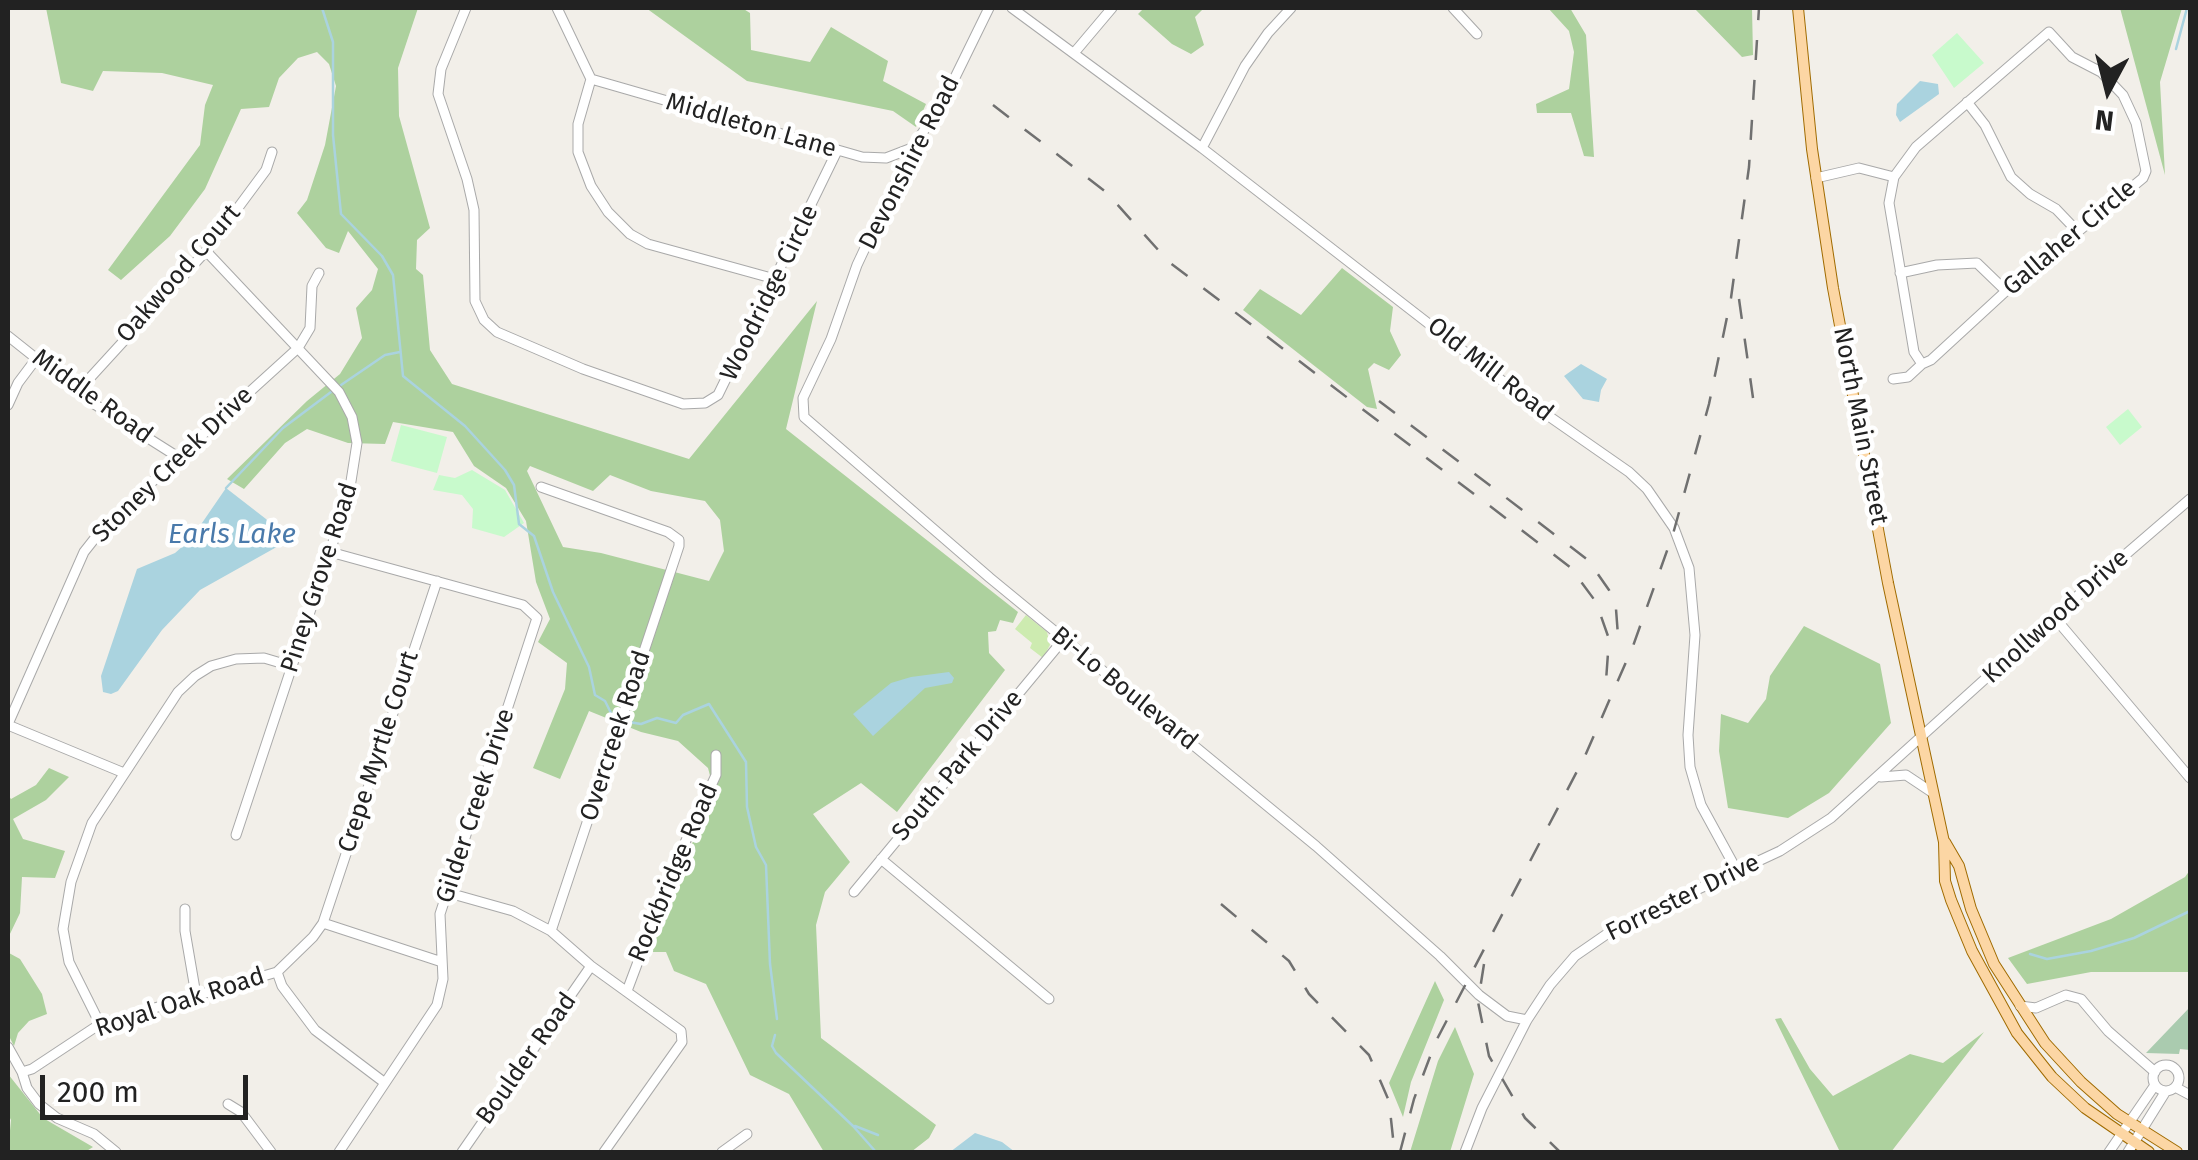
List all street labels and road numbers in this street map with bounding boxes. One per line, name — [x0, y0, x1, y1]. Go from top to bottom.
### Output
street label: Devonshire Road — [853, 71, 967, 255]
street label: Middleton Lane — [662, 87, 840, 165]
street label: Gallaher Circle — [1997, 174, 2143, 302]
street label: Oakwood Court — [111, 199, 247, 349]
street label: Woodridge Circle — [714, 200, 826, 386]
street label: Old Mill Road — [1421, 312, 1559, 428]
street label: North Main Street — [1826, 325, 1894, 527]
street label: Middle Road — [26, 343, 158, 451]
street label: Stoney Creek Drive — [86, 381, 260, 549]
street label: Piney Grove Road — [275, 479, 365, 677]
street label: Knollwood Drive — [1977, 544, 2135, 690]
street label: Bi-Lo Boulevard — [1045, 621, 1203, 757]
street label: Crepe Myrtle Court — [332, 647, 426, 857]
street label: Overcreek Road — [574, 647, 658, 825]
street label: South Park Drive — [886, 685, 1030, 847]
street label: Gilder Creek Drive — [430, 705, 522, 907]
street label: Rockbridge Road — [623, 779, 725, 967]
street label: Forrester Drive — [1601, 848, 1765, 948]
street label: Royal Oak Road — [92, 962, 268, 1044]
street label: Boulder Road — [471, 987, 583, 1131]

